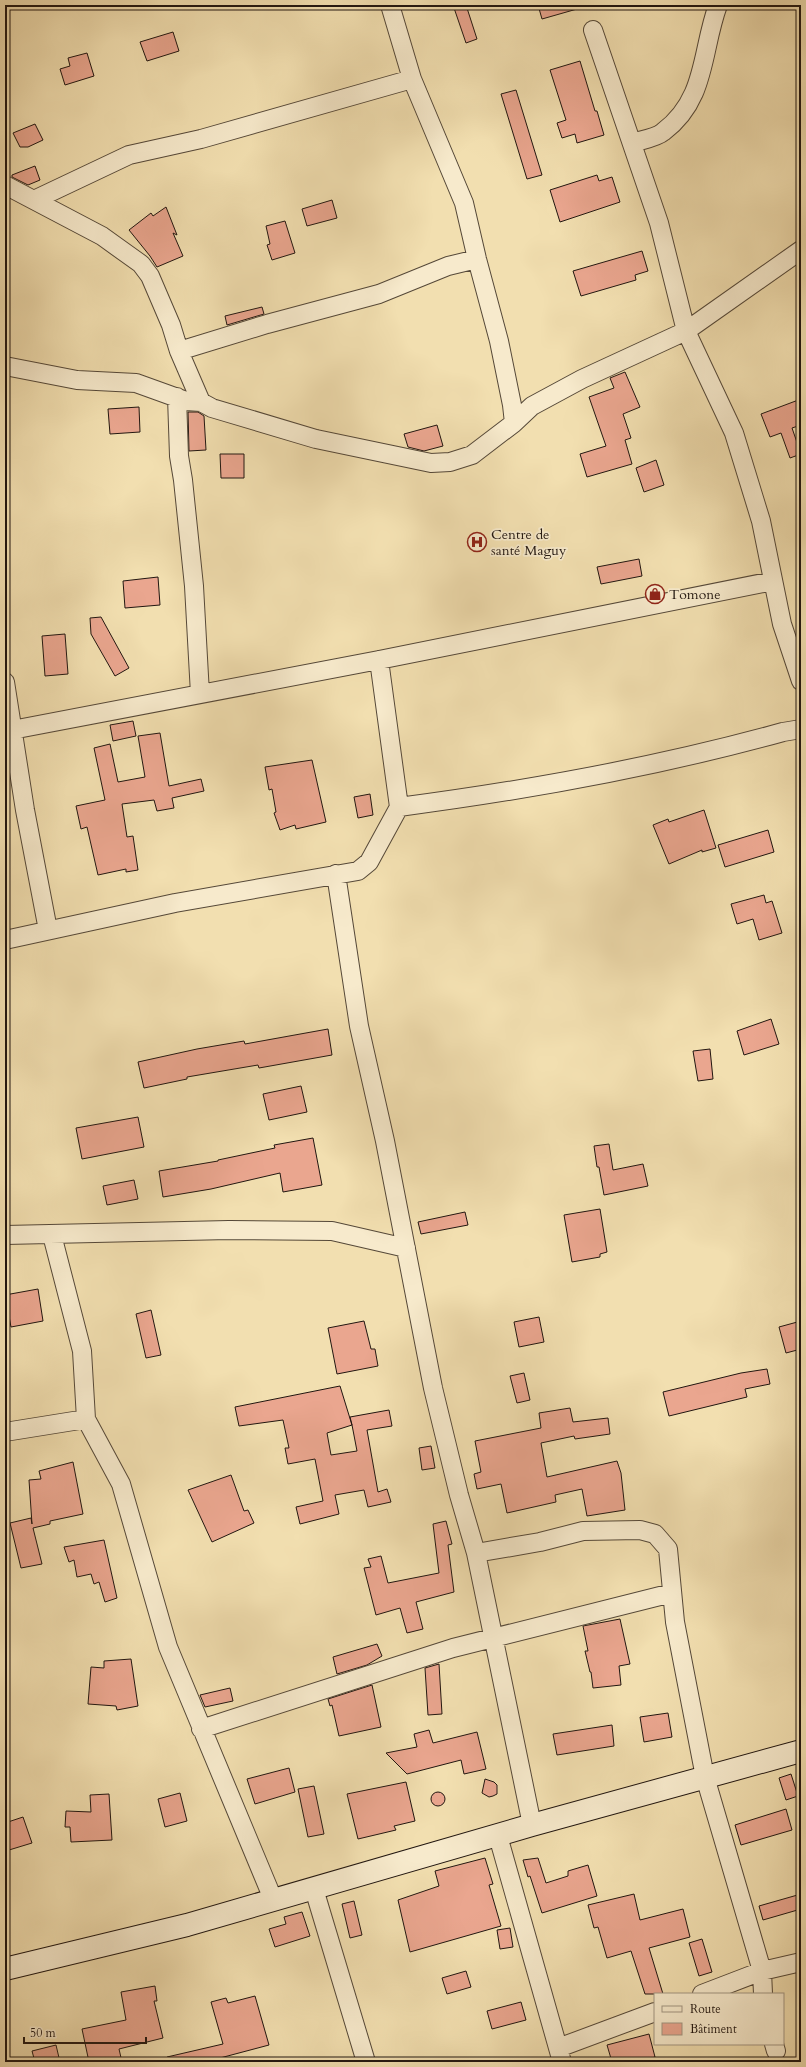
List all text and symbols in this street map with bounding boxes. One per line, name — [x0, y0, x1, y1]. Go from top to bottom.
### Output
place label: Centre de santé Maguy — [491, 525, 567, 560]
hospital icon: Centre de santé Maguy — [466, 531, 488, 553]
shop icon: Tomone — [644, 583, 666, 605]
place label: Tomone — [669, 585, 721, 604]
legend — [654, 1993, 784, 2045]
text: Route — [690, 2001, 721, 2017]
scale bar — [24, 2019, 146, 2045]
text: Bâtiment — [690, 2021, 737, 2037]
text: 50 m — [30, 2025, 57, 2041]

